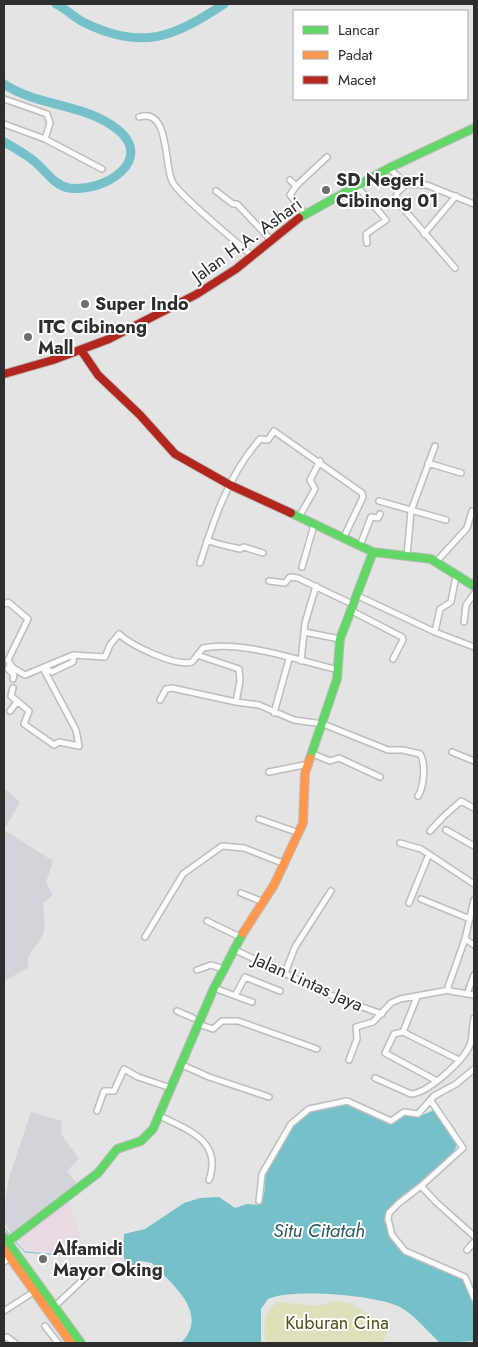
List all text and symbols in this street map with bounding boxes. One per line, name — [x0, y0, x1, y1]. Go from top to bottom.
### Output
legend — [293, 10, 468, 100]
text: Lancar — [338, 19, 380, 41]
text: Padat — [338, 44, 373, 66]
text: Macet — [338, 69, 376, 91]
place label: SD Negeri Cibinong 01 — [336, 167, 438, 214]
marker: SD Negeri Cibinong 01 — [320, 184, 332, 196]
street label: Jalan H.A. Ashari — [185, 191, 307, 290]
place label: Super Indo — [95, 291, 189, 317]
marker: Super Indo — [79, 298, 91, 310]
place label: ITC Cibinong Mall — [38, 314, 147, 361]
marker: ITC Cibinong Mall — [22, 331, 34, 343]
street label: Jalan Lintas Jaya — [247, 945, 367, 1018]
water label: Situ Citatah — [273, 1217, 365, 1244]
place label: Alfamidi Mayor Oking — [52, 1236, 163, 1283]
marker: Alfamidi Mayor Oking — [37, 1253, 49, 1265]
park label: Kuburan Cina — [285, 1310, 389, 1336]

